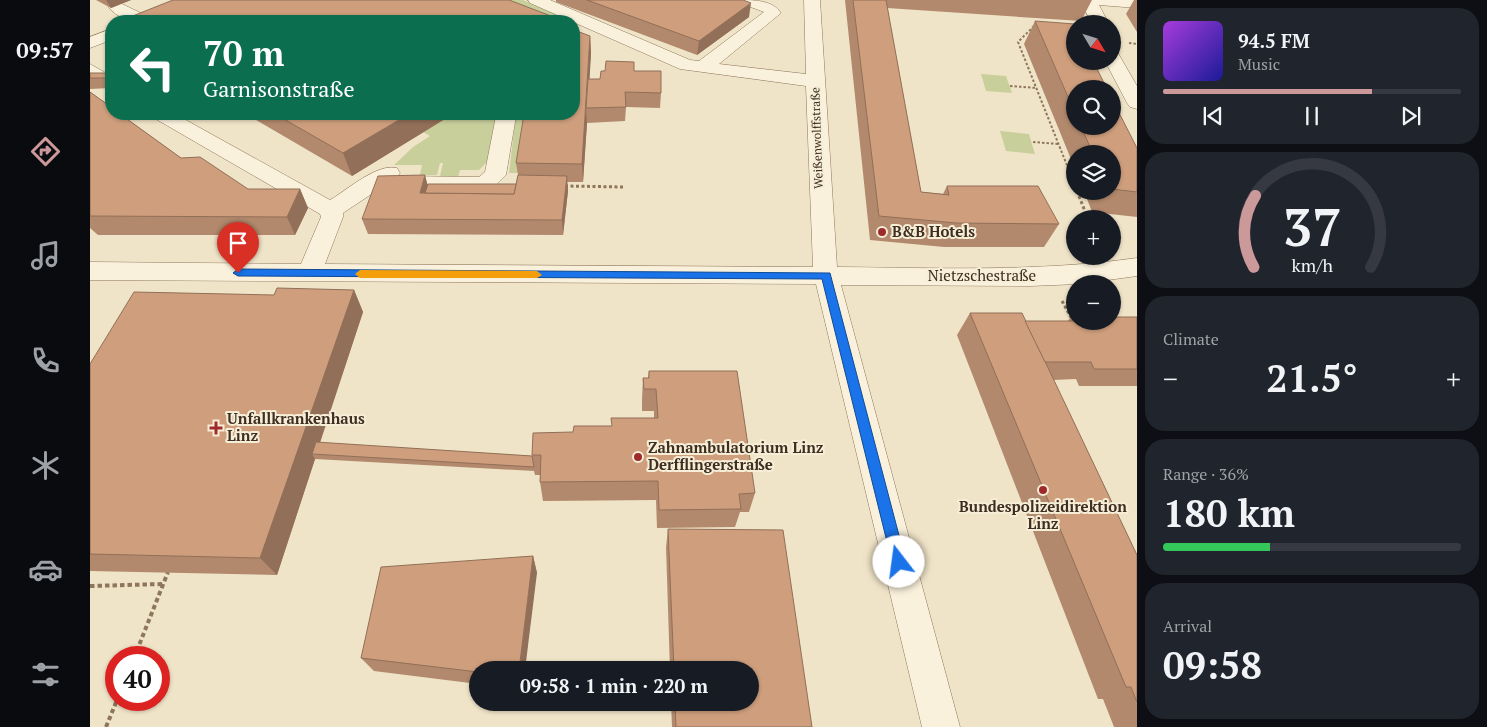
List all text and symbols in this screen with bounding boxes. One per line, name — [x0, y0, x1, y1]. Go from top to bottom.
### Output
north arrow — [1066, 15, 1121, 70]
map controls — [1066, 15, 1121, 330]
text: 94.5 FM — [1238, 28, 1310, 53]
text: 70 m — [203, 30, 284, 76]
text: 09:57 — [16, 35, 74, 64]
icon: left — [120, 35, 185, 100]
text: Music — [1238, 53, 1280, 75]
text: Garnisonstraße — [203, 74, 355, 103]
button: search — [1066, 80, 1121, 135]
street label: Weißenwolffstraße — [807, 87, 826, 189]
icon: previous — [1199, 102, 1227, 130]
icon: pause — [1298, 102, 1326, 130]
icon: next — [1397, 102, 1425, 130]
icon: directions — [28, 134, 63, 169]
button: layers — [1066, 145, 1121, 200]
text: 37 — [1283, 192, 1341, 261]
button: + — [1066, 210, 1121, 265]
place label: B&B Hotels — [892, 221, 975, 241]
pin — [217, 222, 259, 273]
marker: B&B Hotels — [876, 226, 888, 238]
icon: arrive — [224, 229, 252, 257]
icon: music — [28, 238, 63, 273]
text: km/h — [1291, 253, 1333, 277]
street label: Nietzschestraße — [928, 265, 1036, 285]
button: − — [1066, 275, 1121, 330]
text: Climate — [1163, 328, 1219, 350]
icon: phone — [28, 343, 63, 378]
text: 21.5° — [1266, 353, 1358, 403]
text: − — [1163, 360, 1178, 397]
text: + — [1446, 360, 1461, 397]
place label: Unfallkrankenhaus Linz — [227, 408, 365, 445]
marker: Unfallkrankenhaus Linz — [209, 421, 223, 435]
place label: Zahnambulatorium Linz Derfflingerstraße — [648, 437, 824, 474]
icon: climate — [28, 448, 63, 483]
marker: Zahnambulatorium Linz Derfflingerstraße — [632, 451, 644, 463]
text: Range · 36% — [1163, 463, 1249, 485]
marker: Bundespolizeidirektion Linz — [1037, 484, 1049, 496]
text: 180 km — [1163, 488, 1295, 538]
place label: Bundespolizeidirektion Linz — [959, 496, 1127, 533]
position arrow — [872, 535, 924, 587]
icon: car — [28, 552, 63, 587]
text: Arrival — [1163, 615, 1212, 637]
text: 09:58 — [1163, 640, 1262, 690]
speed limit sign: 40 — [105, 646, 170, 711]
icon: filters — [28, 657, 63, 692]
text: 09:58 · 1 min · 220 m — [520, 673, 708, 698]

